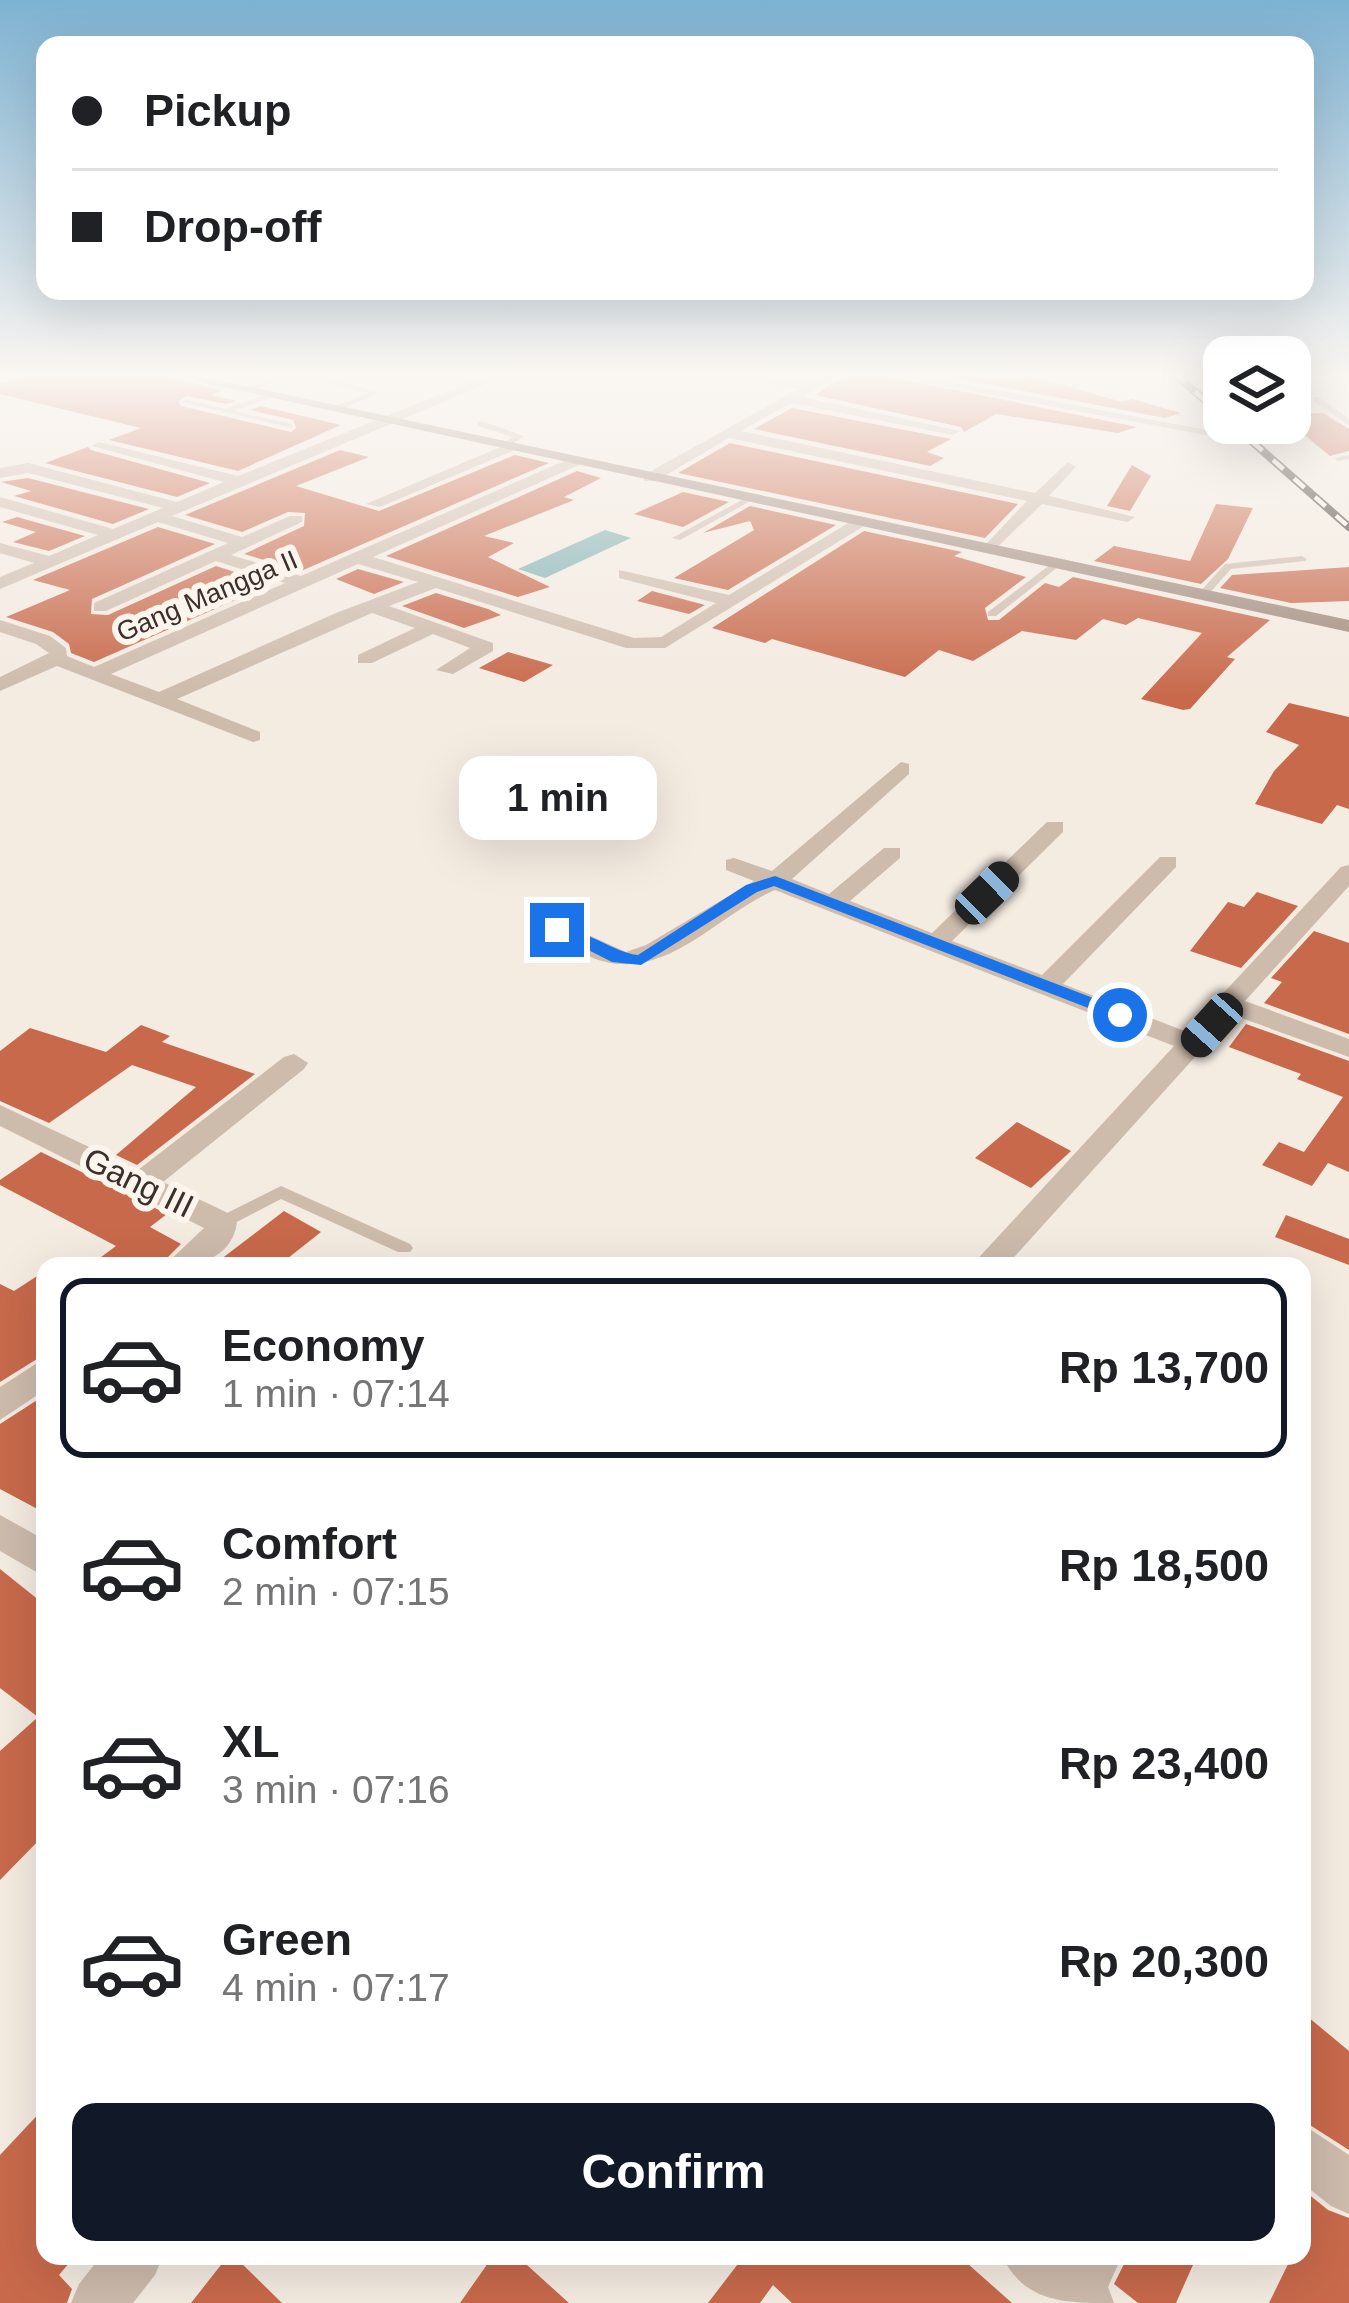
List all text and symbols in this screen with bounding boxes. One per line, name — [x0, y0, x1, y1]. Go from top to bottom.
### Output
text: Pickup — [144, 85, 292, 136]
text: Drop-off — [144, 201, 321, 252]
map controls — [1203, 336, 1311, 444]
button: layers — [1203, 336, 1311, 444]
street label: Gang Mangga II — [112, 544, 302, 648]
callout: 1 min — [458, 756, 656, 840]
text: 1 min — [507, 776, 609, 819]
car — [949, 855, 1025, 931]
route end — [530, 903, 584, 957]
car — [1175, 986, 1249, 1064]
route start — [1093, 988, 1147, 1042]
street label: Gang III — [78, 1140, 200, 1225]
icon: car — [78, 1314, 186, 1422]
text: Economy — [222, 1320, 425, 1371]
text: Rp 13,700 — [1059, 1342, 1269, 1393]
text: 1 min · 07:14 — [222, 1372, 450, 1415]
icon: car — [78, 1512, 186, 1620]
text: Comfort — [222, 1518, 397, 1569]
text: Rp 18,500 — [1059, 1540, 1269, 1591]
text: 2 min · 07:15 — [222, 1570, 450, 1613]
icon: car — [78, 1710, 186, 1818]
text: XL — [222, 1716, 280, 1767]
text: Rp 23,400 — [1059, 1738, 1269, 1789]
text: 3 min · 07:16 — [222, 1768, 450, 1811]
icon: car — [78, 1908, 186, 2016]
text: Green — [222, 1914, 352, 1965]
text: Rp 20,300 — [1059, 1936, 1269, 1987]
text: 4 min · 07:17 — [222, 1966, 450, 2009]
button: Confirm — [72, 2103, 1275, 2241]

